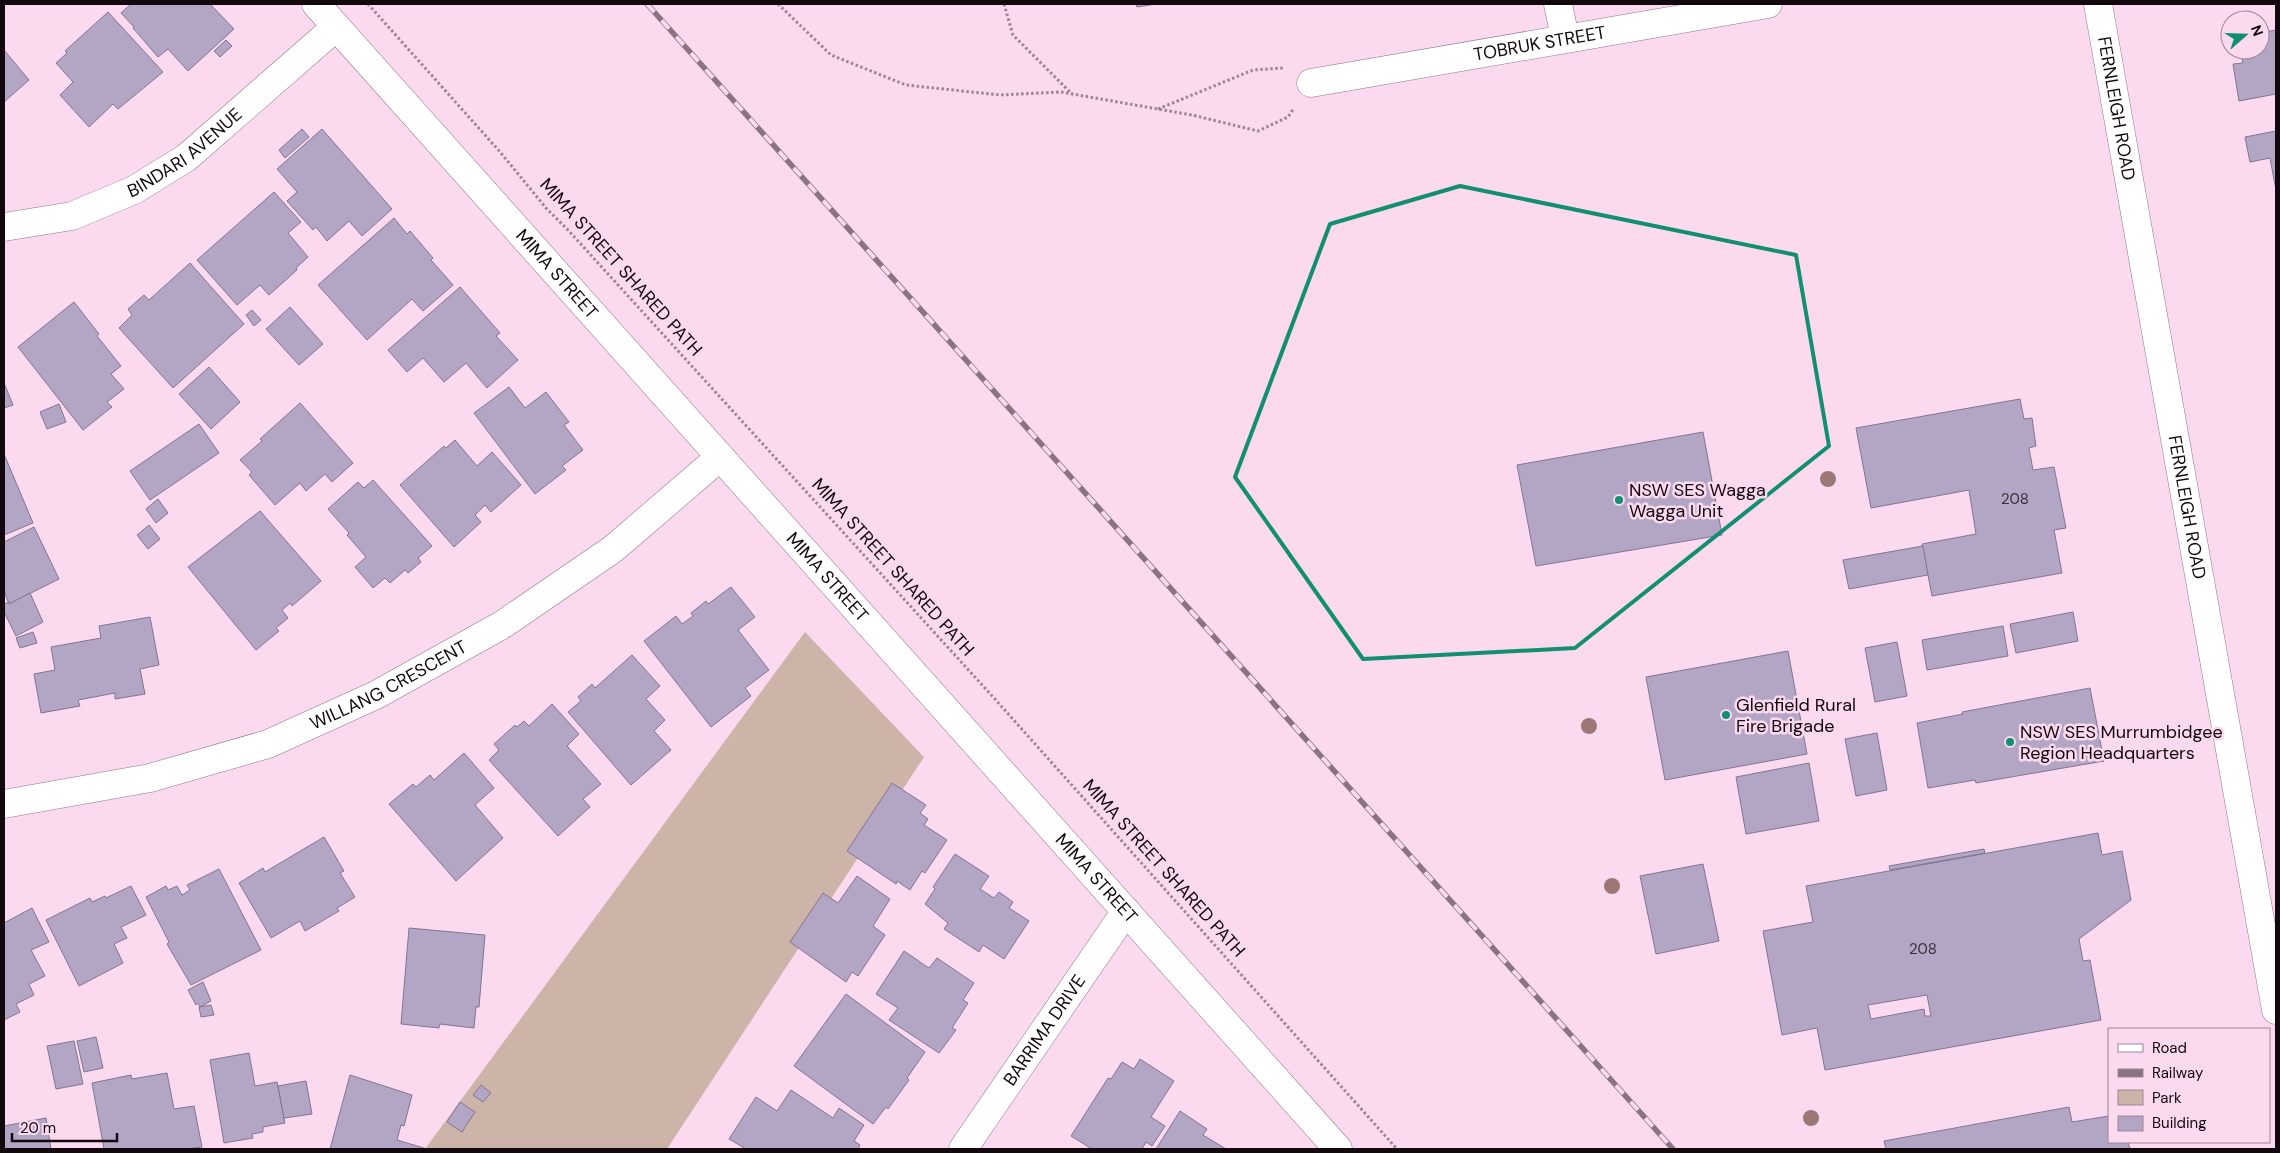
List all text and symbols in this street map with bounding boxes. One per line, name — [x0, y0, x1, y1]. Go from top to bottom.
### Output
north arrow — [2220, 10, 2270, 60]
street label: TOBRUK STREET — [1472, 20, 1607, 67]
text: N — [2247, 23, 2267, 38]
street label: FERNLEIGH ROAD — [2092, 35, 2141, 182]
street label: BINDARI AVENUE — [124, 103, 247, 203]
street label: MIMA STREET SHARED PATH — [535, 174, 707, 360]
street label: MIMA STREET — [511, 225, 603, 323]
street label: FERNLEIGH ROAD — [2163, 433, 2212, 581]
street label: MIMA STREET SHARED PATH — [807, 474, 979, 660]
place label: NSW SES Wagga Wagga Unit — [1629, 478, 1766, 523]
house number: 208 — [2001, 489, 2029, 509]
marker: NSW SES Wagga Wagga Unit — [1613, 494, 1625, 506]
street label: MIMA STREET — [781, 528, 873, 626]
street label: WILLANG CRESCENT — [306, 635, 471, 735]
place label: Glenfield Rural Fire Brigade — [1736, 693, 1856, 738]
marker: Glenfield Rural Fire Brigade — [1720, 709, 1732, 721]
place label: NSW SES Murrumbidgee Region Headquarters — [2020, 720, 2223, 765]
marker: NSW SES Murrumbidgee Region Headquarters — [2004, 736, 2016, 748]
street label: MIMA STREET SHARED PATH — [1078, 775, 1250, 961]
street label: MIMA STREET — [1050, 830, 1142, 928]
house number: 208 — [1909, 939, 1937, 959]
street label: BARRIMA DRIVE — [998, 970, 1091, 1090]
legend — [2108, 1028, 2270, 1143]
text: Road — [2152, 1038, 2187, 1058]
text: Railway — [2152, 1063, 2204, 1083]
text: Park — [2152, 1088, 2182, 1108]
scale bar — [12, 1110, 118, 1142]
text: Building — [2152, 1113, 2207, 1133]
text: 20 m — [20, 1118, 56, 1138]

